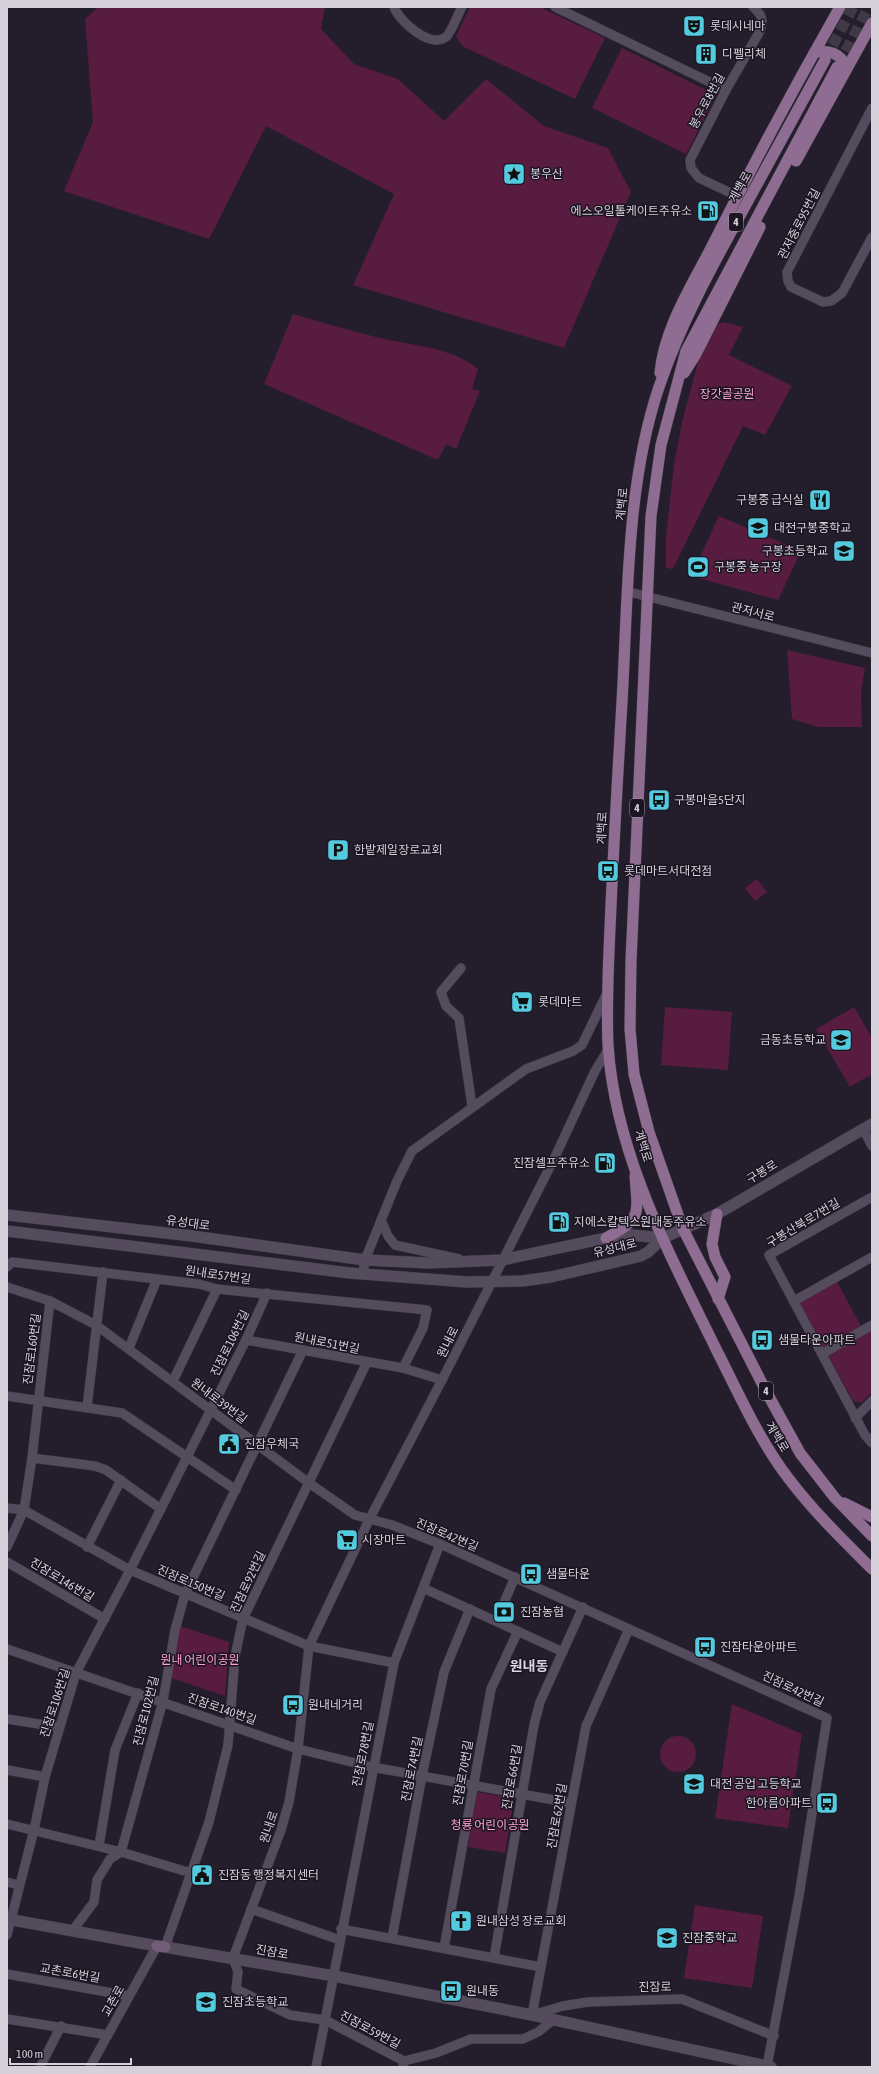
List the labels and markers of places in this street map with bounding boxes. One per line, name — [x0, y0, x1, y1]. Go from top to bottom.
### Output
theatre icon: 롯데시네마 — [681, 13, 707, 39]
place label: 롯데시네마 — [710, 19, 765, 33]
building icon: 디펠리체 — [693, 41, 719, 67]
place label: 디펠리체 — [722, 47, 766, 61]
place icon: 봉우산 — [501, 161, 527, 187]
place label: 봉우산 — [530, 167, 563, 181]
fuel station icon: 에스오일톨케이트주유소 — [695, 198, 721, 224]
place label: 에스오일톨케이트주유소 — [571, 204, 692, 218]
restaurant icon: 구봉중 급식실 — [807, 487, 833, 513]
place label: 구봉중 급식실 — [736, 493, 804, 507]
school or university icon: 대전구봉중학교 — [745, 515, 771, 541]
place label: 대전구봉중학교 — [774, 521, 851, 535]
school or university icon: 구봉초등학교 — [831, 538, 857, 564]
place label: 구봉초등학교 — [762, 544, 828, 558]
sports icon: 구봉중 농구장 — [685, 554, 711, 580]
place label: 구봉중 농구장 — [714, 560, 782, 574]
bus stop icon: 구봉마을5단지 — [646, 787, 672, 813]
place label: 구봉마을5단지 — [674, 793, 746, 807]
parking icon: 한밭제일장로교회 — [325, 837, 351, 863]
place label: 한밭제일장로교회 — [354, 843, 442, 857]
bus stop icon: 롯데마트서대전점 — [595, 858, 621, 884]
place label: 롯데마트서대전점 — [624, 864, 712, 878]
supermarket icon: 롯데마트 — [509, 989, 535, 1015]
place label: 롯데마트 — [538, 995, 582, 1009]
school or university icon: 금동초등학교 — [828, 1027, 854, 1053]
place label: 금동초등학교 — [760, 1033, 826, 1047]
fuel station icon: 진잠셀프주유소 — [592, 1150, 618, 1176]
place label: 진잠셀프주유소 — [513, 1156, 590, 1170]
fuel station icon: 지에스칼텍스원내동주유소 — [546, 1209, 572, 1235]
place label: 지에스칼텍스원내동주유소 — [574, 1215, 706, 1229]
bus stop icon: 샘물타운아파트 — [749, 1327, 775, 1353]
place label: 샘물타운아파트 — [778, 1333, 855, 1347]
public building icon: 진잠우체국 — [216, 1431, 242, 1457]
place label: 진잠우체국 — [244, 1437, 299, 1451]
supermarket icon: 시장마트 — [334, 1527, 360, 1553]
place label: 시장마트 — [362, 1533, 406, 1547]
bus stop icon: 샘물타운 — [518, 1561, 544, 1587]
place label: 샘물타운 — [546, 1567, 590, 1581]
bank icon: 진잠농협 — [491, 1599, 517, 1625]
place label: 진잠농협 — [520, 1605, 564, 1619]
bus stop icon: 진잠타운아파트 — [692, 1634, 718, 1660]
place label: 진잠타운아파트 — [720, 1640, 797, 1654]
bus stop icon: 원내네거리 — [280, 1692, 306, 1718]
place label: 원내네거리 — [308, 1698, 363, 1712]
school or university icon: 대전 공업 고등학교 — [681, 1771, 707, 1797]
place label: 대전 공업 고등학교 — [710, 1777, 802, 1791]
bus stop icon: 한아름아파트 — [814, 1790, 840, 1816]
place label: 한아름아파트 — [746, 1796, 812, 1810]
public building icon: 진잠동 행정복지센터 — [189, 1862, 215, 1888]
place label: 진잠동 행정복지센터 — [218, 1868, 319, 1882]
church icon: 원내삼성 장로교회 — [448, 1908, 474, 1934]
place label: 원내삼성 장로교회 — [476, 1914, 566, 1928]
school or university icon: 진잠중학교 — [654, 1925, 680, 1951]
place label: 진잠중학교 — [682, 1931, 737, 1945]
bus stop icon: 원내동 — [438, 1978, 464, 2004]
place label: 원내동 — [466, 1984, 499, 1998]
school or university icon: 진잠초등학교 — [193, 1989, 219, 2015]
place label: 진잠초등학교 — [222, 1995, 288, 2009]

